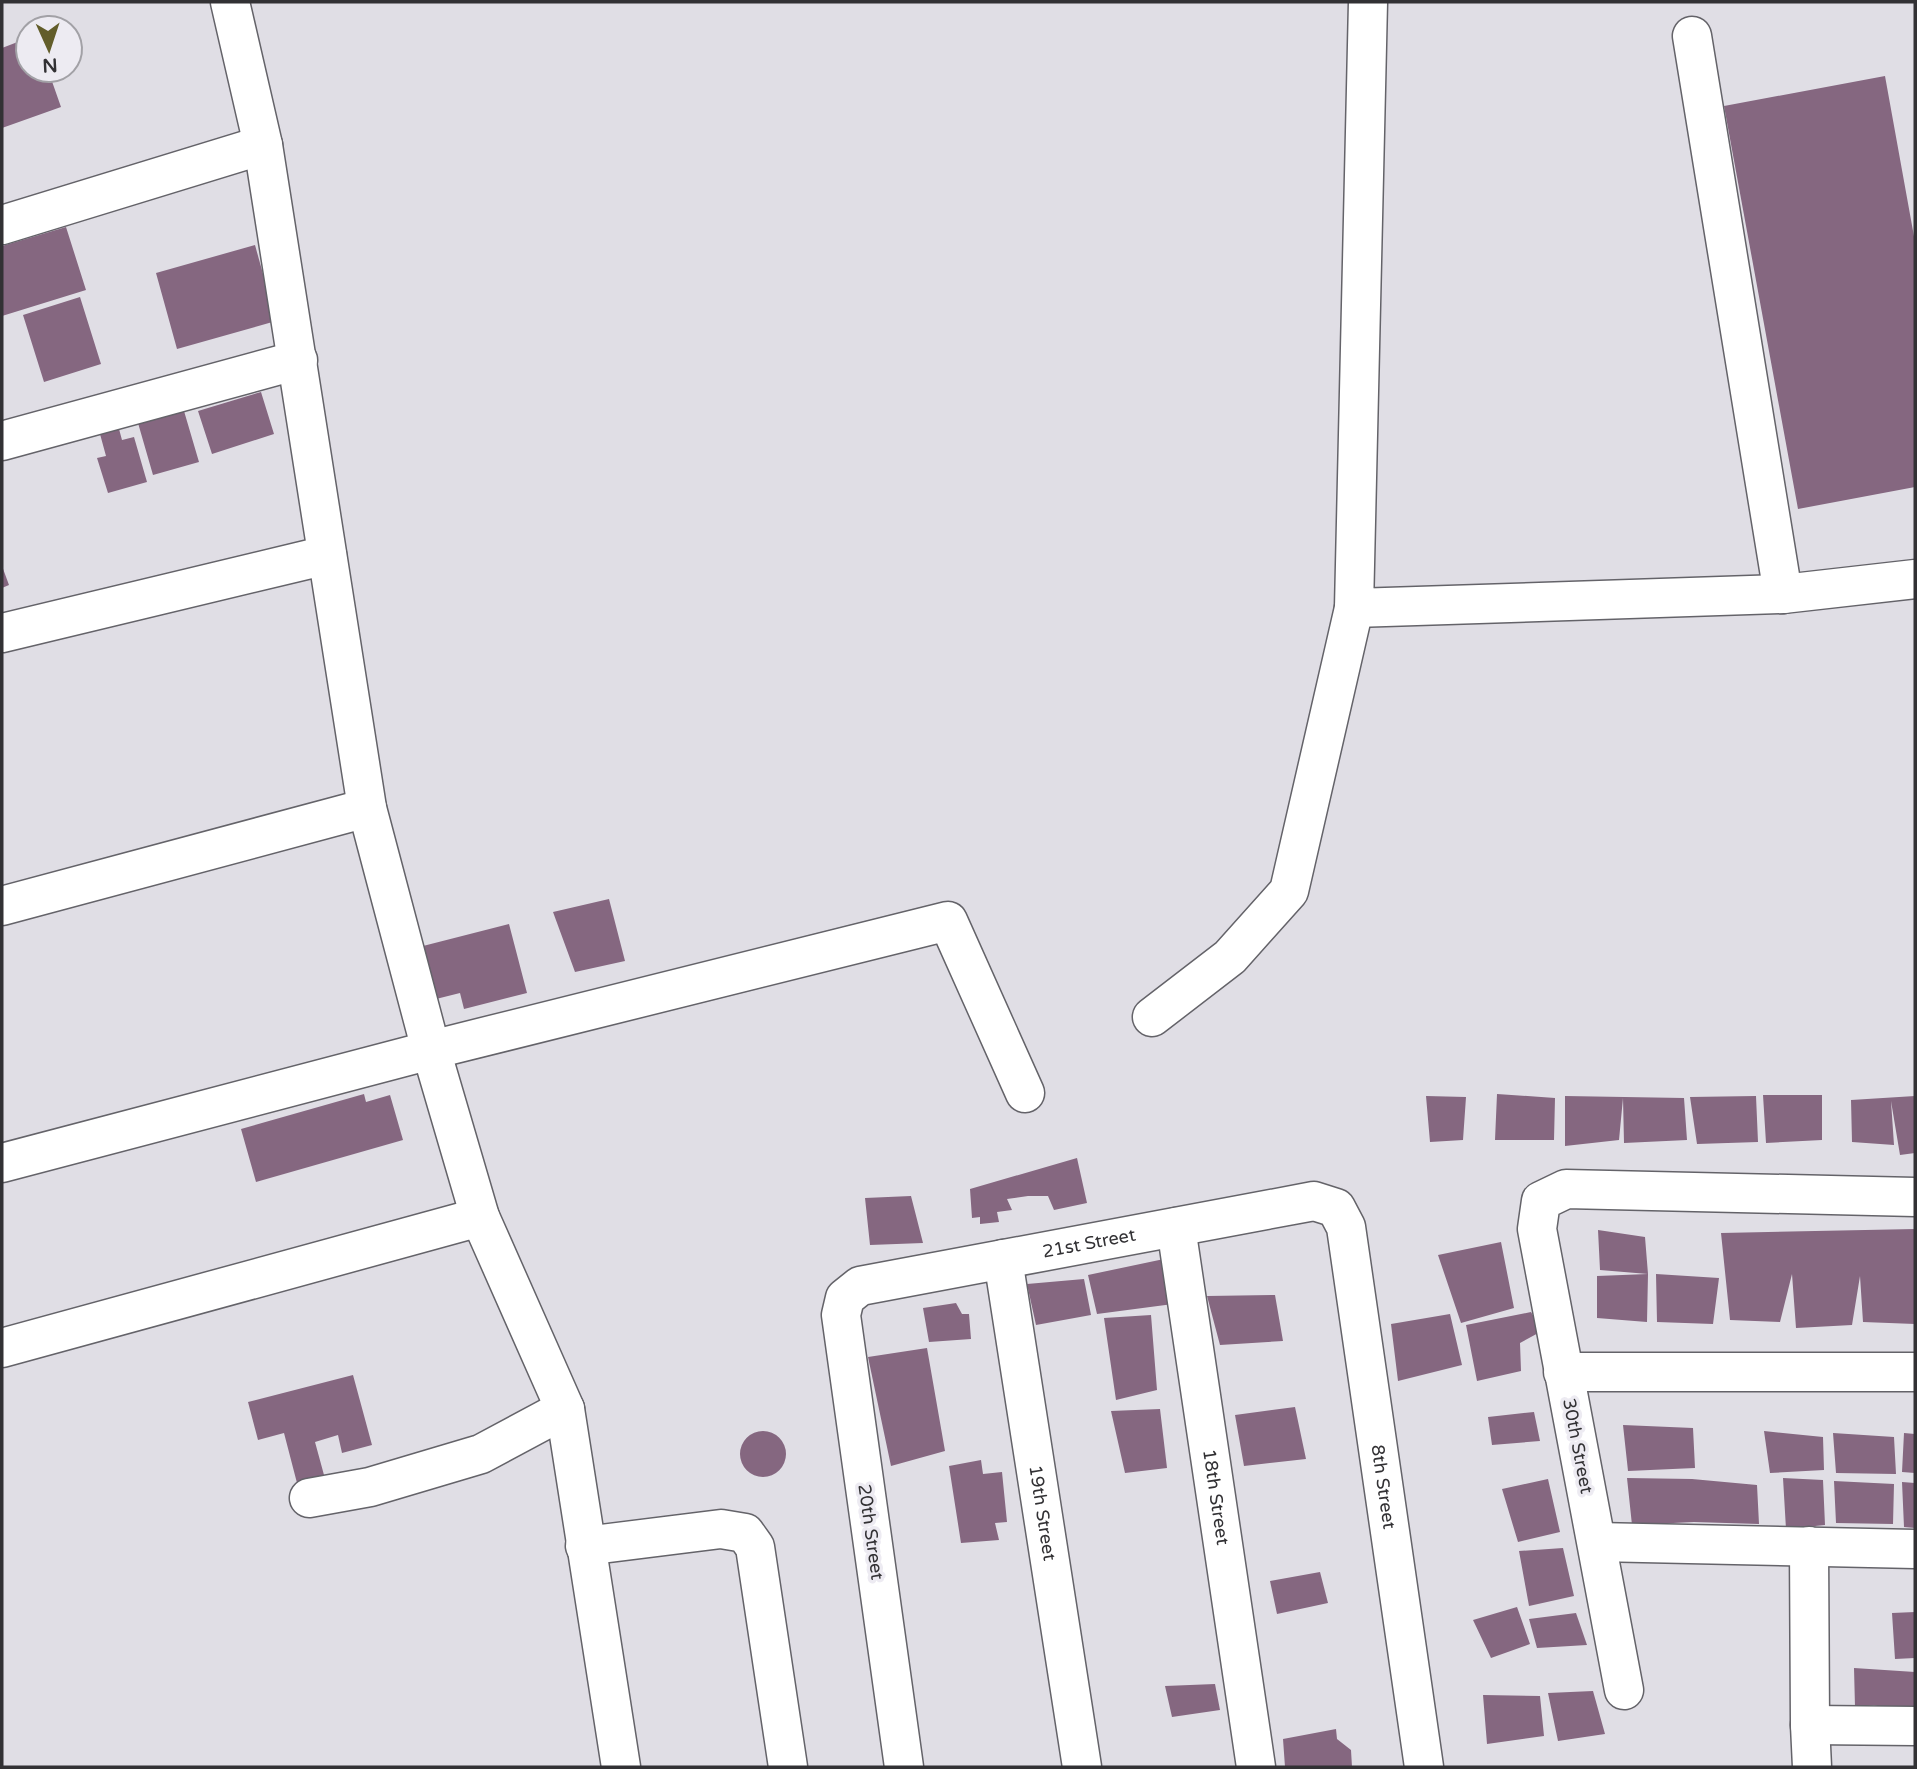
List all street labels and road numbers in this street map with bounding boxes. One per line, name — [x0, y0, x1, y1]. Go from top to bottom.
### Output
street label: 21st Street — [1041, 1224, 1137, 1263]
street label: 30th Street — [1558, 1396, 1598, 1496]
street label: 8th Street — [1367, 1443, 1401, 1531]
street label: 18th Street — [1198, 1448, 1234, 1547]
street label: 19th Street — [1024, 1463, 1061, 1563]
street label: 20th Street — [853, 1483, 889, 1581]

